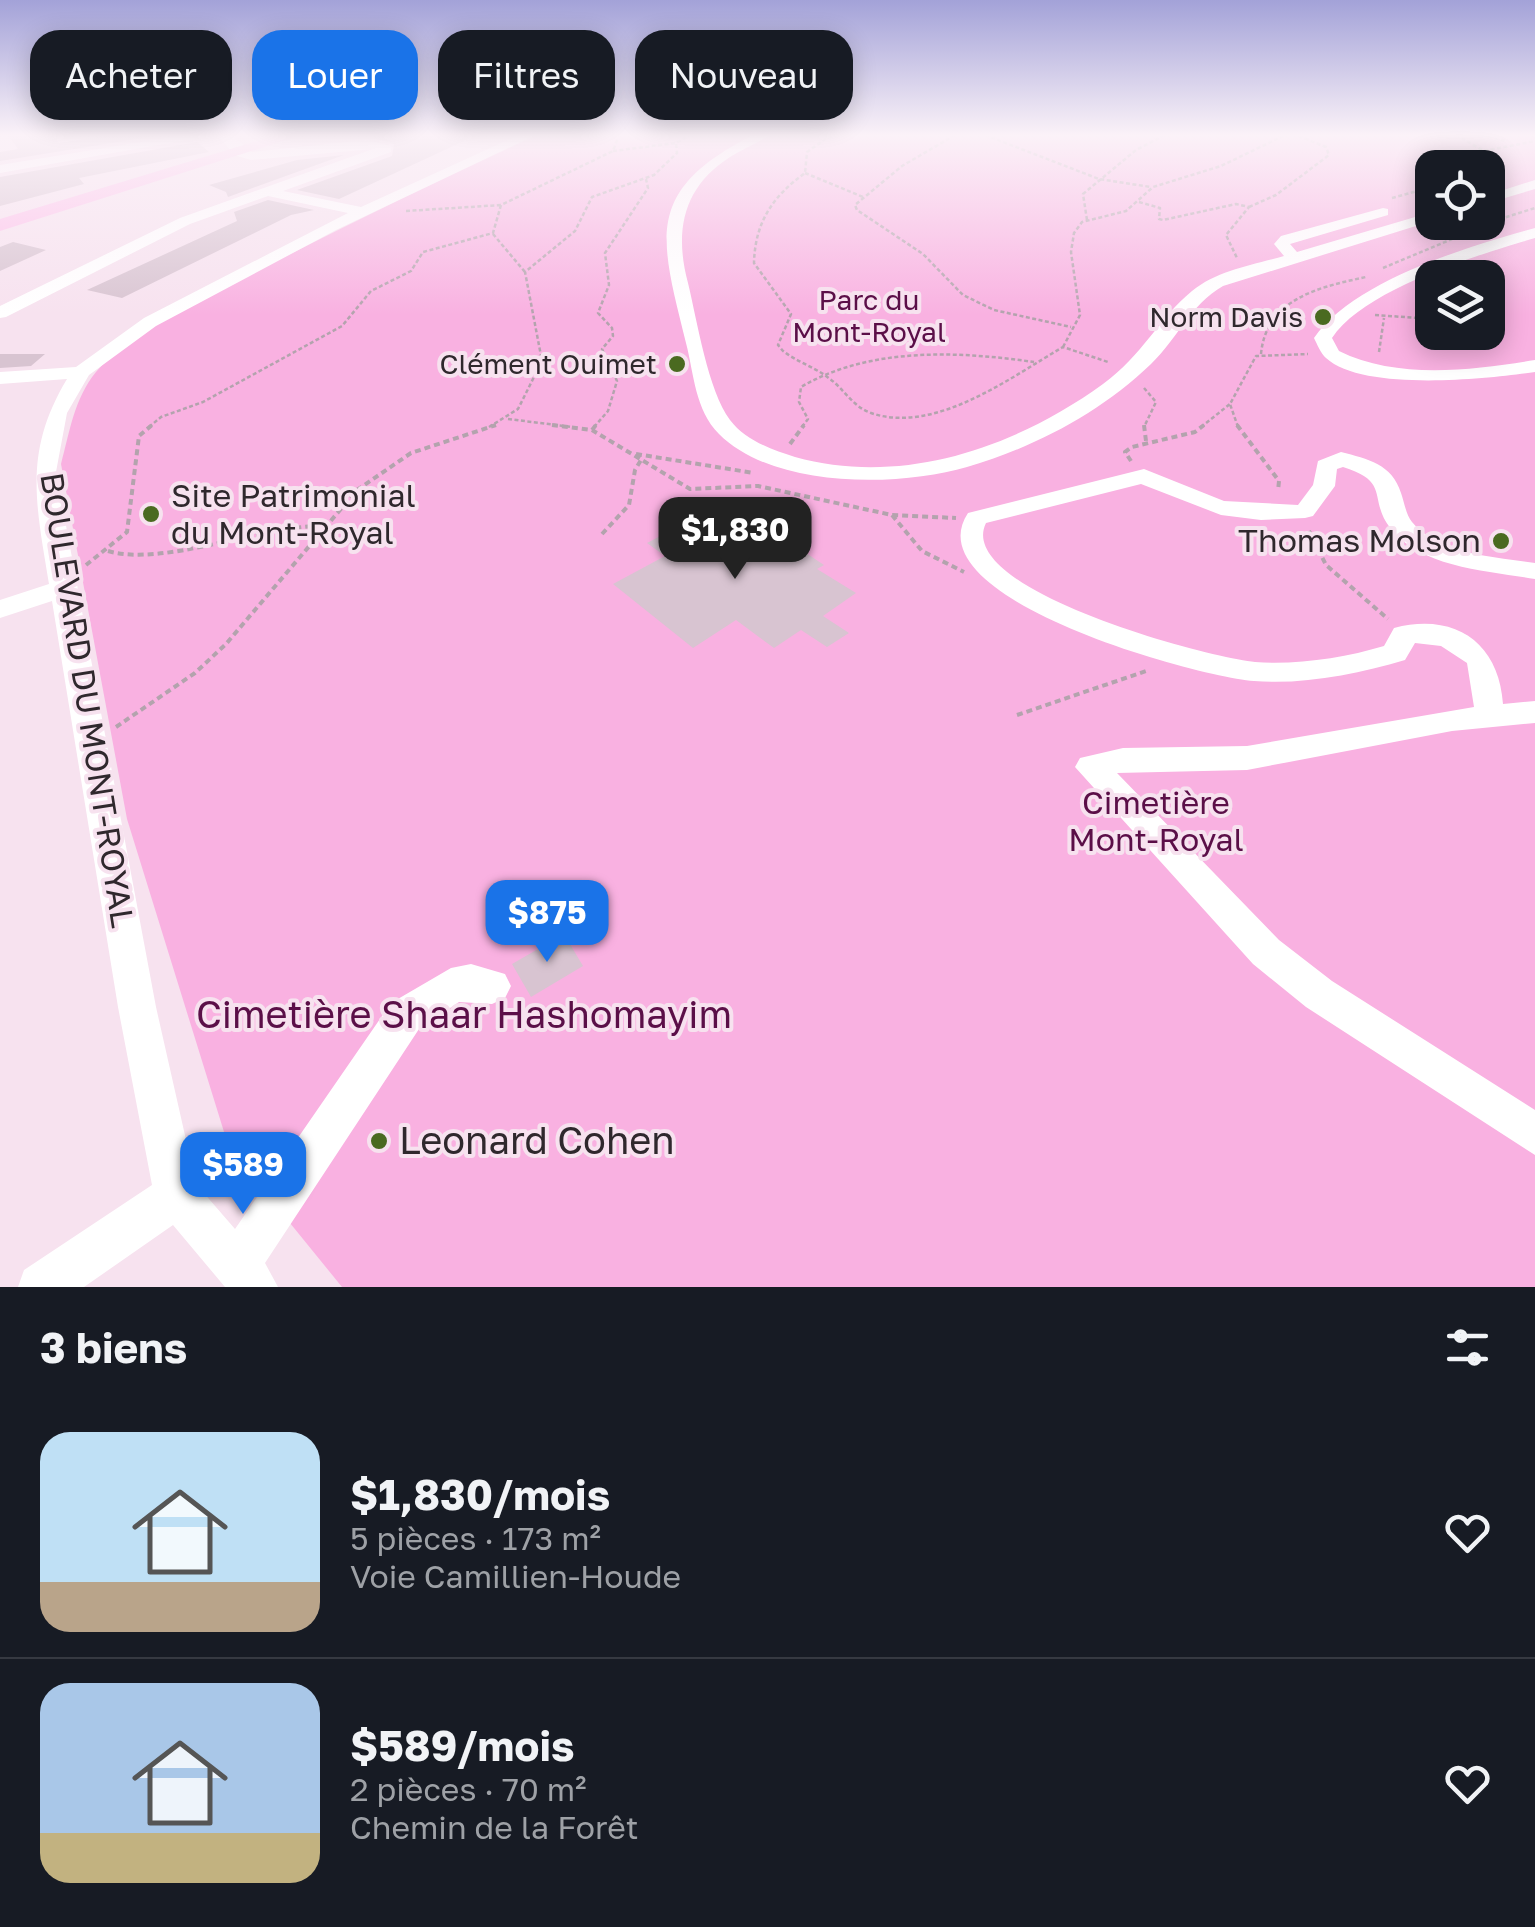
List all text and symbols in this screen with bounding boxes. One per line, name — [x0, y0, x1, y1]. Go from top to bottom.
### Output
chip: Acheter — [30, 30, 232, 120]
chip: Louer — [252, 30, 418, 120]
chip: Filtres — [438, 30, 615, 120]
chip: Nouveau — [635, 30, 853, 120]
map controls — [1415, 150, 1505, 350]
button: locate — [1415, 150, 1505, 240]
button: layers — [1415, 260, 1505, 350]
park label: Parc du Mont-Royal — [792, 283, 946, 348]
place label: Norm Davis — [1149, 300, 1303, 333]
marker: Norm Davis — [1312, 306, 1334, 328]
place label: Clément Ouimet — [439, 347, 657, 380]
marker: Clément Ouimet — [666, 353, 688, 375]
street label: BOULEVARD DU MONT-ROYAL — [33, 470, 143, 930]
place label: Site Patrimonial du Mont-Royal — [171, 476, 416, 551]
pin: $1,830 — [654, 497, 816, 582]
marker: Site Patrimonial du Mont-Royal — [140, 503, 162, 525]
text: $1,830 — [681, 510, 789, 548]
place label: Thomas Molson — [1238, 521, 1481, 559]
marker: Thomas Molson — [1490, 530, 1512, 552]
park label: Cimetière Mont-Royal — [1068, 783, 1244, 858]
pin: $875 — [488, 880, 606, 965]
text: $875 — [508, 893, 586, 931]
park label: Cimetière Shaar Hashomayim — [196, 991, 732, 1036]
place label: Leonard Cohen — [399, 1117, 675, 1162]
marker: Leonard Cohen — [368, 1130, 390, 1152]
pin: $589 — [184, 1132, 302, 1217]
text: $589 — [202, 1145, 284, 1183]
icon: filters — [1440, 1320, 1495, 1375]
text: 3 biens — [40, 1322, 187, 1372]
text: $1,830/mois — [350, 1469, 610, 1519]
icon: home — [120, 1472, 240, 1592]
icon: heart — [1440, 1505, 1495, 1560]
text: 5 pièces · 173 m² — [350, 1519, 601, 1557]
text: Voie Camillien-Houde — [350, 1557, 681, 1595]
text: $589/mois — [350, 1720, 574, 1770]
icon: home — [120, 1723, 240, 1843]
icon: heart — [1440, 1756, 1495, 1811]
text: 2 pièces · 70 m² — [350, 1770, 587, 1808]
text: Chemin de la Forêt — [350, 1808, 639, 1846]

